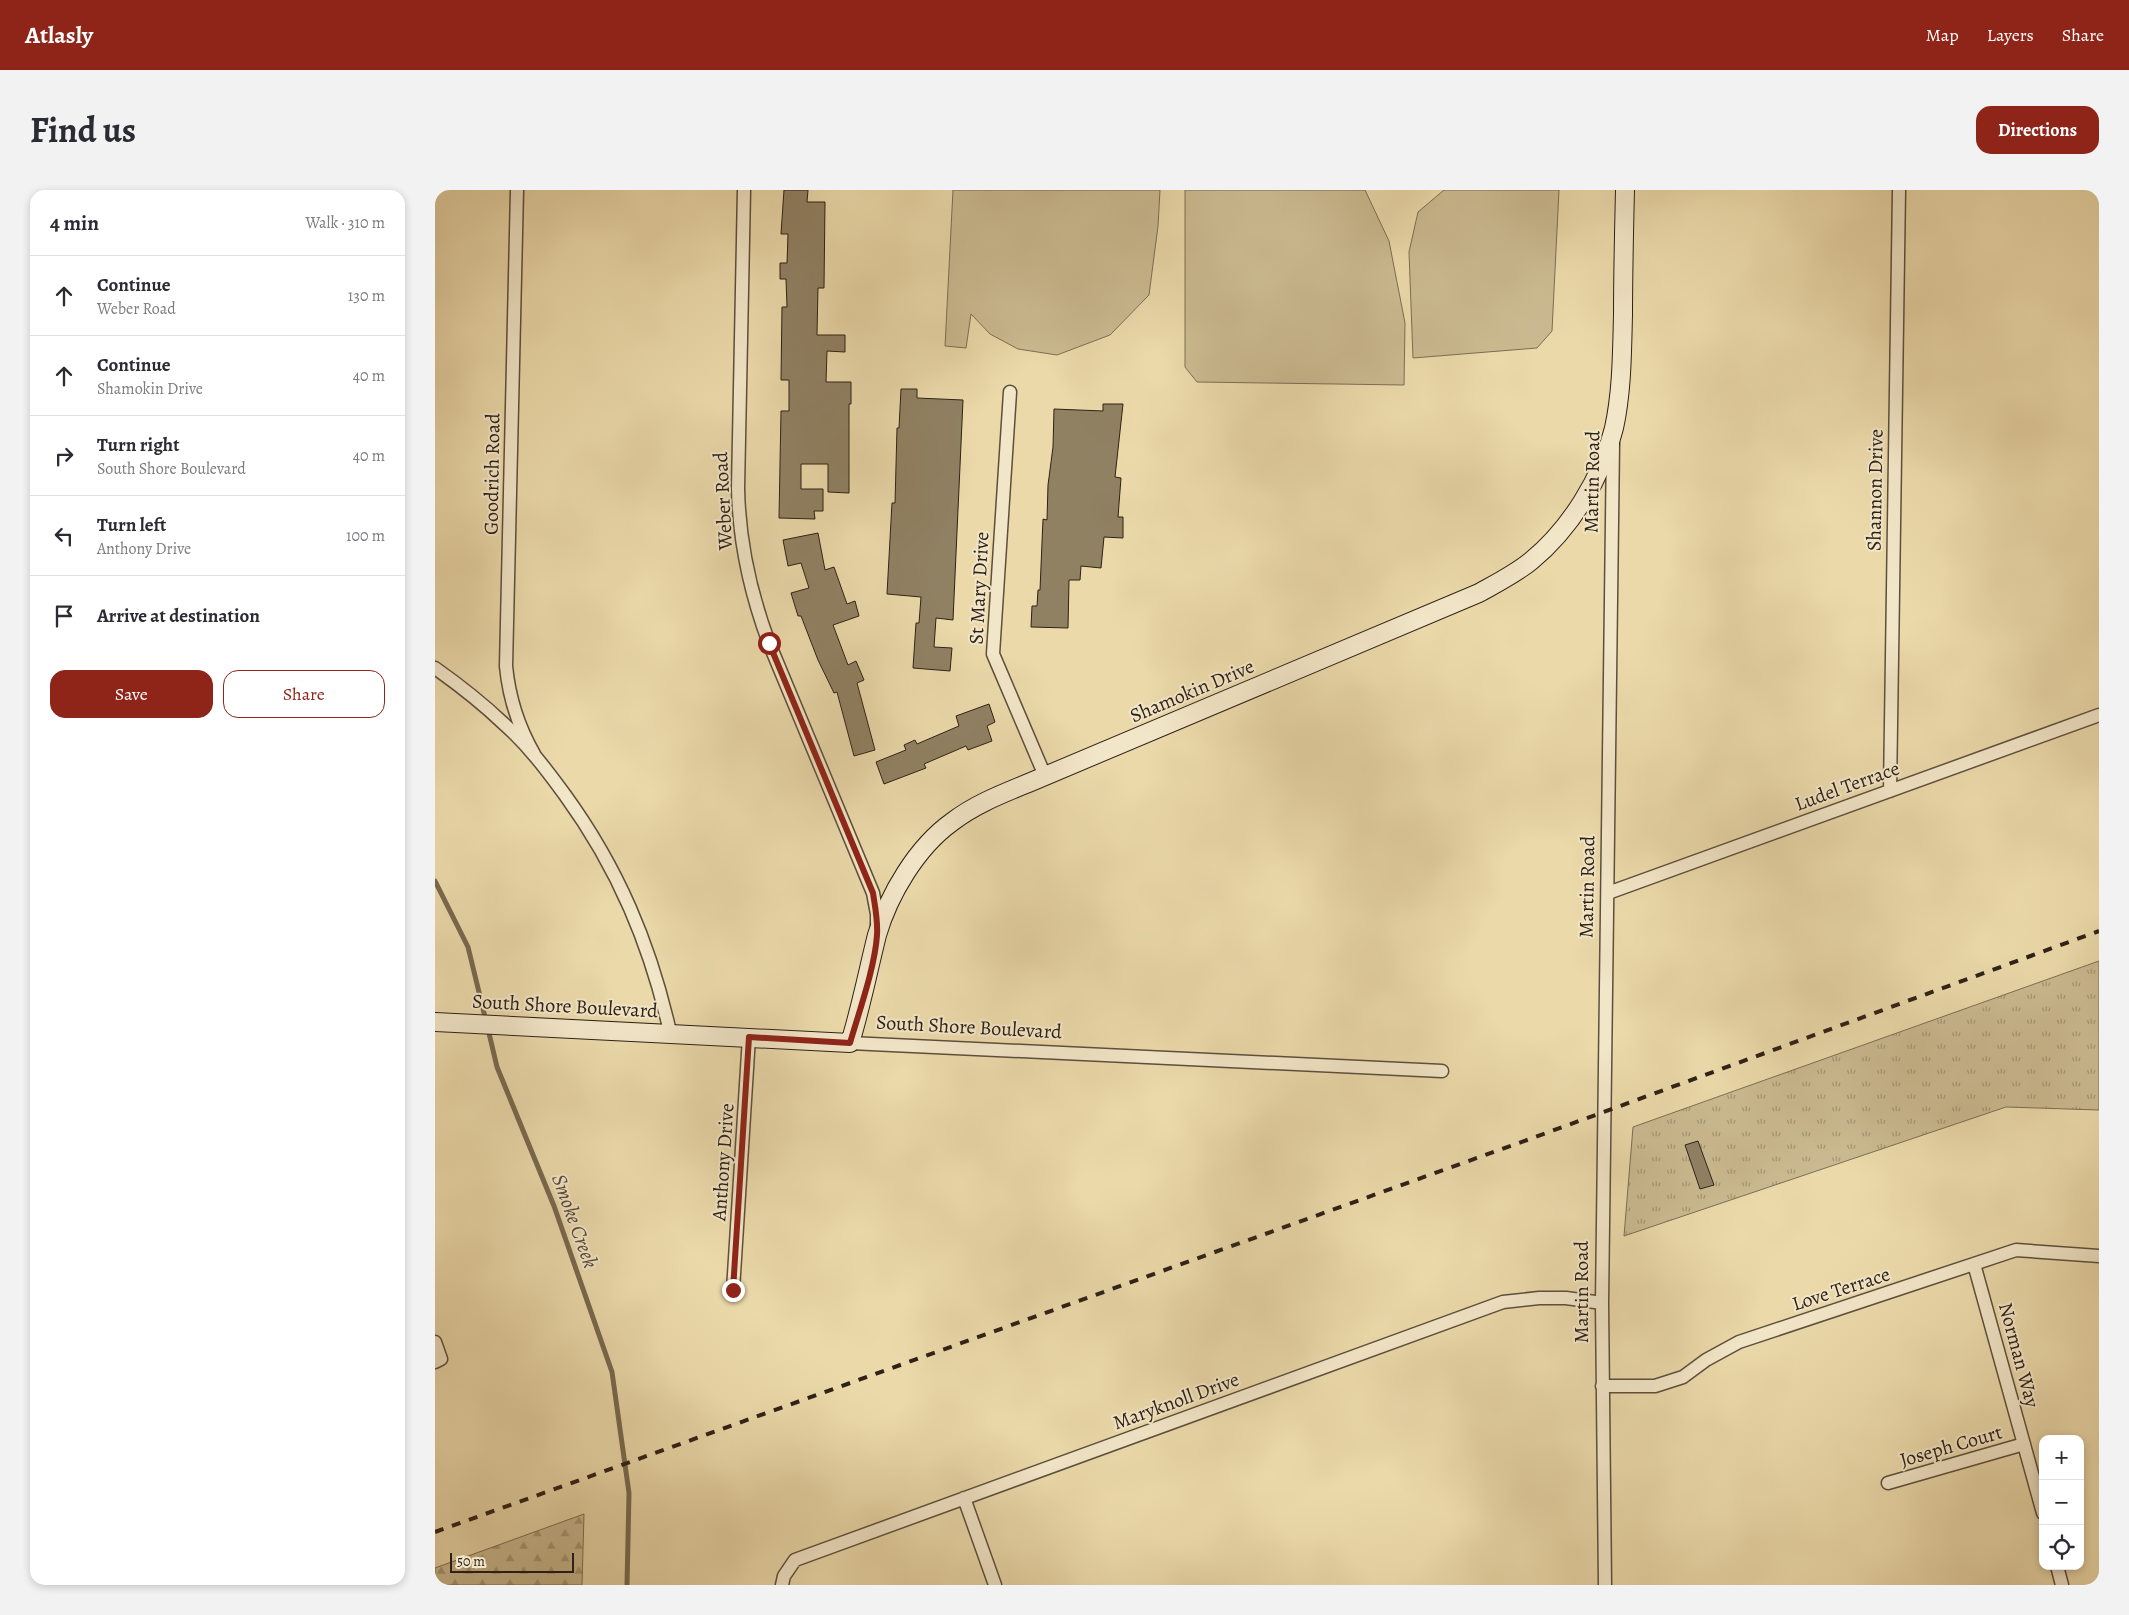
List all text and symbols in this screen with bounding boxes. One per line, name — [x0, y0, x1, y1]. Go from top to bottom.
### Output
text: Atlasly — [25, 19, 93, 51]
text: Map — [1926, 23, 1959, 47]
text: Layers — [1987, 23, 2034, 47]
text: Share — [2062, 23, 2104, 47]
text: Find us — [30, 106, 136, 154]
button: Directions — [1976, 106, 2099, 154]
text: 4 min — [50, 209, 99, 237]
text: Walk · 310 m — [305, 212, 385, 234]
text: Continue — [97, 272, 171, 298]
icon: ahead — [50, 282, 78, 310]
text: 130 m — [348, 285, 385, 307]
text: Weber Road — [97, 298, 176, 320]
text: Continue — [97, 352, 171, 378]
icon: ahead — [50, 362, 78, 390]
text: 40 m — [353, 365, 385, 387]
text: Shamokin Drive — [97, 378, 203, 400]
street label: Goodrich Road — [477, 413, 507, 535]
street label: Shannon Drive — [1860, 429, 1890, 551]
street label: Martin Road — [1578, 430, 1606, 533]
text: Turn right — [97, 432, 179, 458]
icon: right — [50, 442, 78, 470]
text: 40 m — [353, 445, 385, 467]
street label: Weber Road — [707, 451, 739, 552]
text: South Shore Boulevard — [97, 458, 246, 480]
text: Turn left — [97, 512, 166, 538]
icon: left — [50, 522, 78, 550]
text: 100 m — [346, 525, 385, 547]
street label: St Mary Drive — [963, 531, 995, 645]
text: Anthony Drive — [97, 538, 191, 560]
icon: arrive — [50, 602, 78, 630]
text: Arrive at destination — [97, 603, 260, 629]
route start — [758, 632, 781, 655]
street label: Shamokin Drive — [1126, 653, 1258, 729]
button: Save — [50, 670, 213, 718]
button: Share — [223, 670, 385, 718]
street label: Ludel Terrace — [1791, 755, 1903, 817]
street label: Martin Road — [1573, 835, 1601, 938]
street label: South Shore Boulevard — [471, 988, 659, 1024]
street label: South Shore Boulevard — [875, 1009, 1063, 1045]
street label: Anthony Drive — [705, 1102, 741, 1223]
water label: Smoke Creek — [545, 1170, 605, 1272]
street label: Martin Road — [1568, 1240, 1595, 1343]
street label: Love Terrace — [1789, 1260, 1893, 1318]
route end — [722, 1279, 745, 1302]
street label: Norman Way — [1992, 1300, 2046, 1411]
street label: Maryknoll Drive — [1109, 1366, 1243, 1436]
street label: Joseph Court — [1897, 1418, 2006, 1473]
map controls — [2039, 1435, 2084, 1570]
button: + — [2039, 1435, 2084, 1480]
button: − — [2039, 1480, 2084, 1525]
button: locate — [2039, 1525, 2084, 1570]
scale bar — [450, 1550, 574, 1573]
text: 50 m — [457, 1552, 485, 1571]

